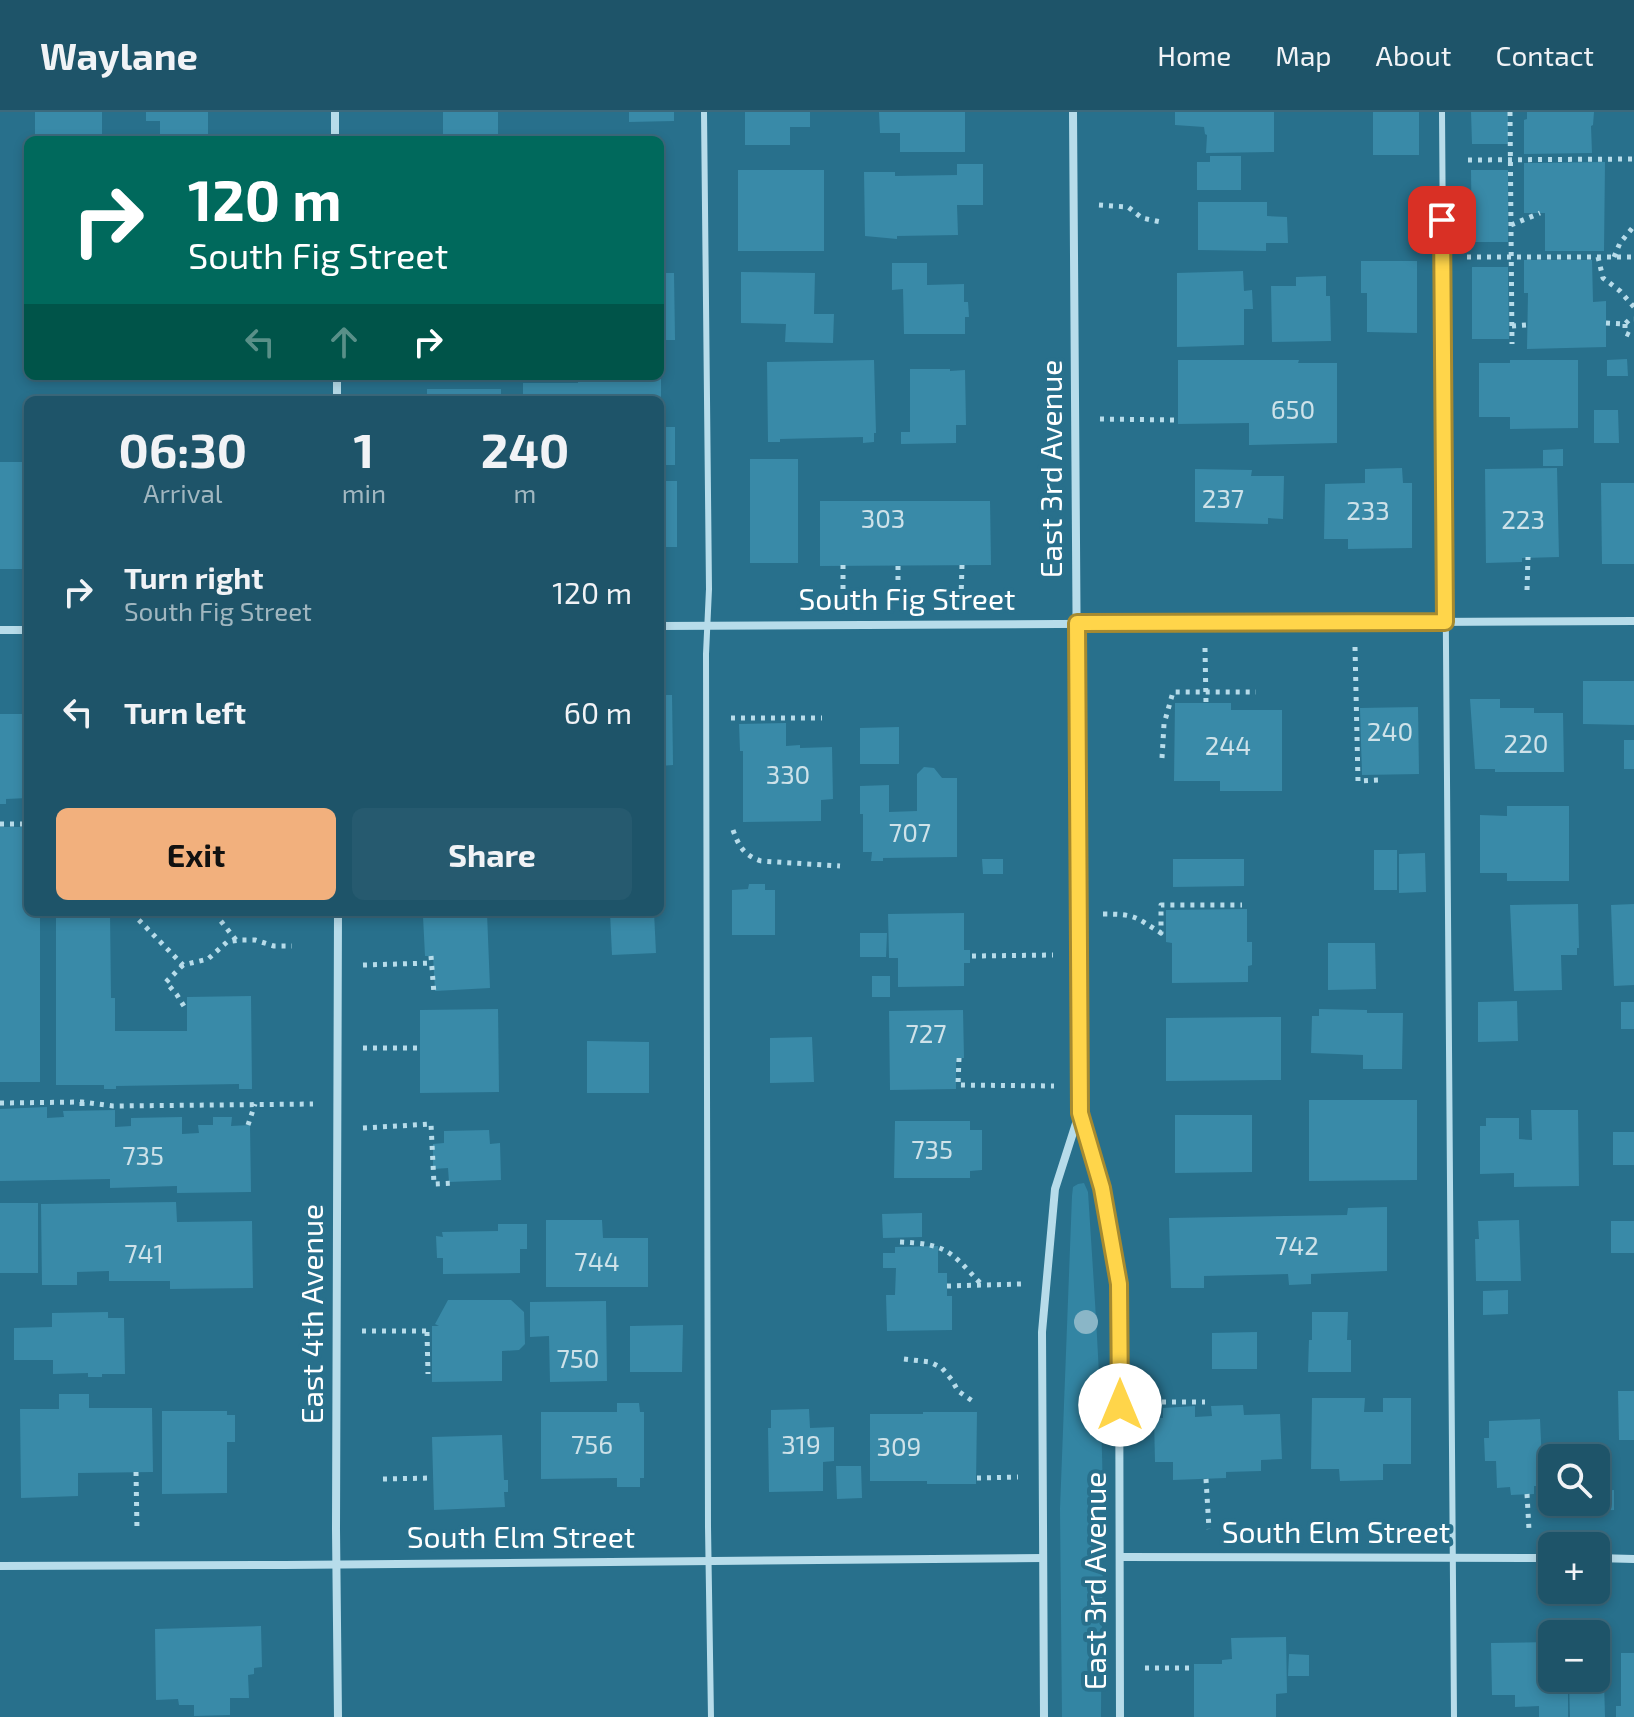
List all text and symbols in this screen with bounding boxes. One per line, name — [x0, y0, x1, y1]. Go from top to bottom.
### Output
text: Waylane — [40, 32, 198, 78]
text: Home — [1157, 38, 1231, 72]
text: Map — [1275, 38, 1332, 72]
text: About — [1376, 38, 1451, 72]
text: Contact — [1495, 38, 1594, 72]
text: 120 m — [188, 165, 342, 232]
icon: right — [56, 168, 160, 272]
pin — [1408, 186, 1476, 254]
icon: arrive — [1420, 198, 1464, 242]
text: South Fig Street — [188, 233, 448, 276]
icon: left — [238, 320, 282, 364]
icon: ahead — [322, 320, 366, 364]
icon: right — [406, 320, 450, 364]
street label: East 3rd Avenue — [1032, 360, 1068, 578]
house number: 650 — [1271, 393, 1315, 424]
text: 06:30 — [119, 420, 247, 478]
text: 1 — [353, 420, 374, 478]
text: 240 — [481, 420, 569, 478]
text: Arrival — [143, 477, 222, 508]
text: min — [342, 477, 386, 508]
text: m — [514, 477, 536, 508]
house number: 237 — [1202, 482, 1244, 513]
house number: 233 — [1346, 494, 1390, 525]
house number: 303 — [861, 502, 905, 533]
house number: 223 — [1501, 503, 1545, 534]
text: Turn right — [124, 559, 264, 595]
icon: right — [56, 570, 100, 614]
text: 120 m — [552, 574, 632, 610]
street label: South Fig Street — [799, 580, 1015, 616]
text: South Fig Street — [124, 595, 312, 626]
icon: left — [56, 690, 100, 734]
text: Turn left — [124, 694, 246, 730]
text: 60 m — [564, 694, 632, 730]
house number: 240 — [1367, 715, 1413, 746]
house number: 220 — [1504, 727, 1548, 758]
house number: 244 — [1205, 729, 1251, 760]
house number: 330 — [766, 758, 810, 789]
button: Exit — [56, 808, 336, 900]
button: Share — [352, 808, 632, 900]
house number: 707 — [889, 816, 931, 847]
house number: 727 — [905, 1017, 947, 1048]
house number: 735 — [911, 1133, 953, 1164]
house number: 735 — [122, 1139, 164, 1170]
street label: East 4th Avenue — [293, 1204, 329, 1424]
house number: 742 — [1275, 1229, 1319, 1260]
house number: 741 — [124, 1237, 164, 1268]
house number: 744 — [574, 1245, 620, 1276]
house number: 750 — [557, 1342, 599, 1373]
position arrow — [1078, 1363, 1162, 1447]
house number: 756 — [571, 1428, 613, 1459]
house number: 319 — [781, 1428, 821, 1459]
house number: 309 — [876, 1430, 922, 1461]
map controls — [1538, 1444, 1610, 1692]
button: search — [1538, 1444, 1610, 1516]
street label: East 3rd Avenue — [1076, 1472, 1112, 1690]
street label: South Elm Street — [1222, 1513, 1450, 1549]
street label: South Elm Street — [407, 1518, 635, 1554]
button: + — [1538, 1532, 1610, 1604]
button: − — [1538, 1620, 1610, 1692]

